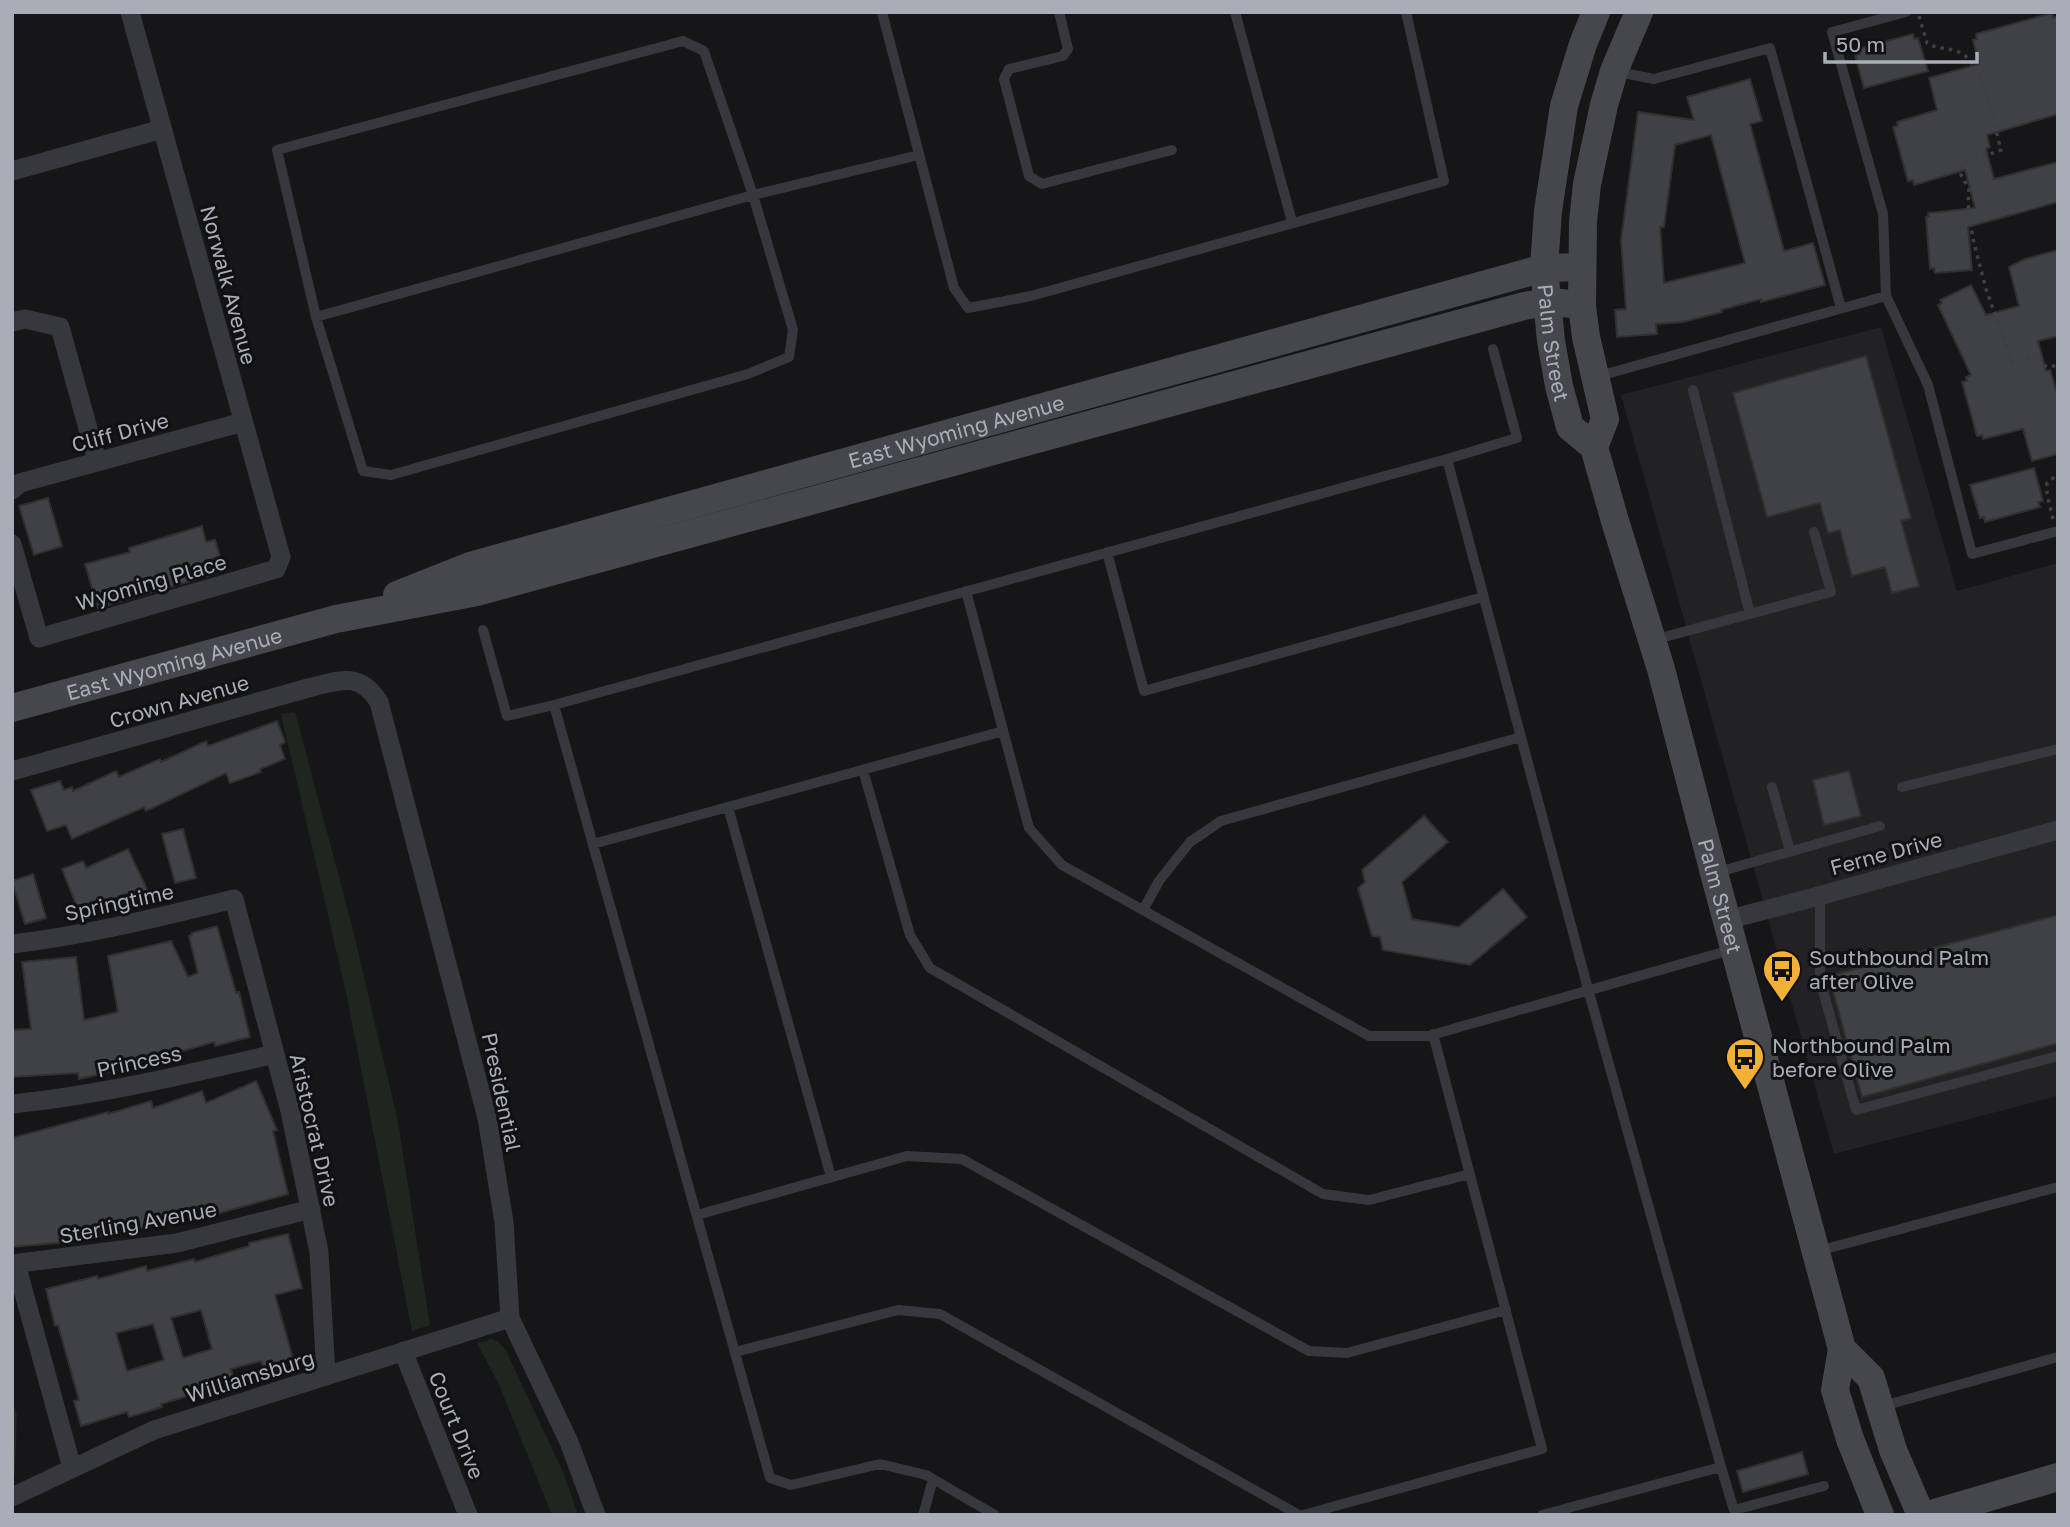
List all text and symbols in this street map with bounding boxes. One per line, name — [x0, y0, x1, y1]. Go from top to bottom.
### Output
scale bar — [1825, 21, 1977, 65]
text: 50 m — [1836, 31, 1885, 57]
street label: Norwalk Avenue — [195, 203, 263, 367]
street label: Palm Street — [1533, 283, 1576, 404]
street label: East Wyoming Avenue — [845, 389, 1067, 473]
street label: Cliff Drive — [69, 407, 171, 457]
street label: Wyoming Place — [73, 548, 229, 616]
street label: East Wyoming Avenue — [63, 621, 285, 706]
street label: Crown Avenue — [106, 669, 252, 733]
street label: Ferne Drive — [1827, 826, 1945, 880]
street label: Palm Street — [1693, 836, 1748, 956]
street label: Springtime — [62, 878, 176, 926]
place label: Southbound Palm after Olive — [1809, 944, 1989, 994]
bus stop icon: Southbound Palm after Olive — [1761, 948, 1803, 1003]
street label: Presidential — [477, 1030, 527, 1154]
place label: Northbound Palm before Olive — [1772, 1032, 1951, 1082]
bus stop icon: Northbound Palm before Olive — [1724, 1036, 1766, 1091]
street label: Princess — [94, 1039, 184, 1083]
street label: Aristocrat Drive — [285, 1051, 345, 1209]
street label: Sterling Avenue — [57, 1195, 219, 1249]
street label: Williamsburg — [183, 1344, 317, 1408]
street label: Court Drive — [424, 1367, 490, 1483]

